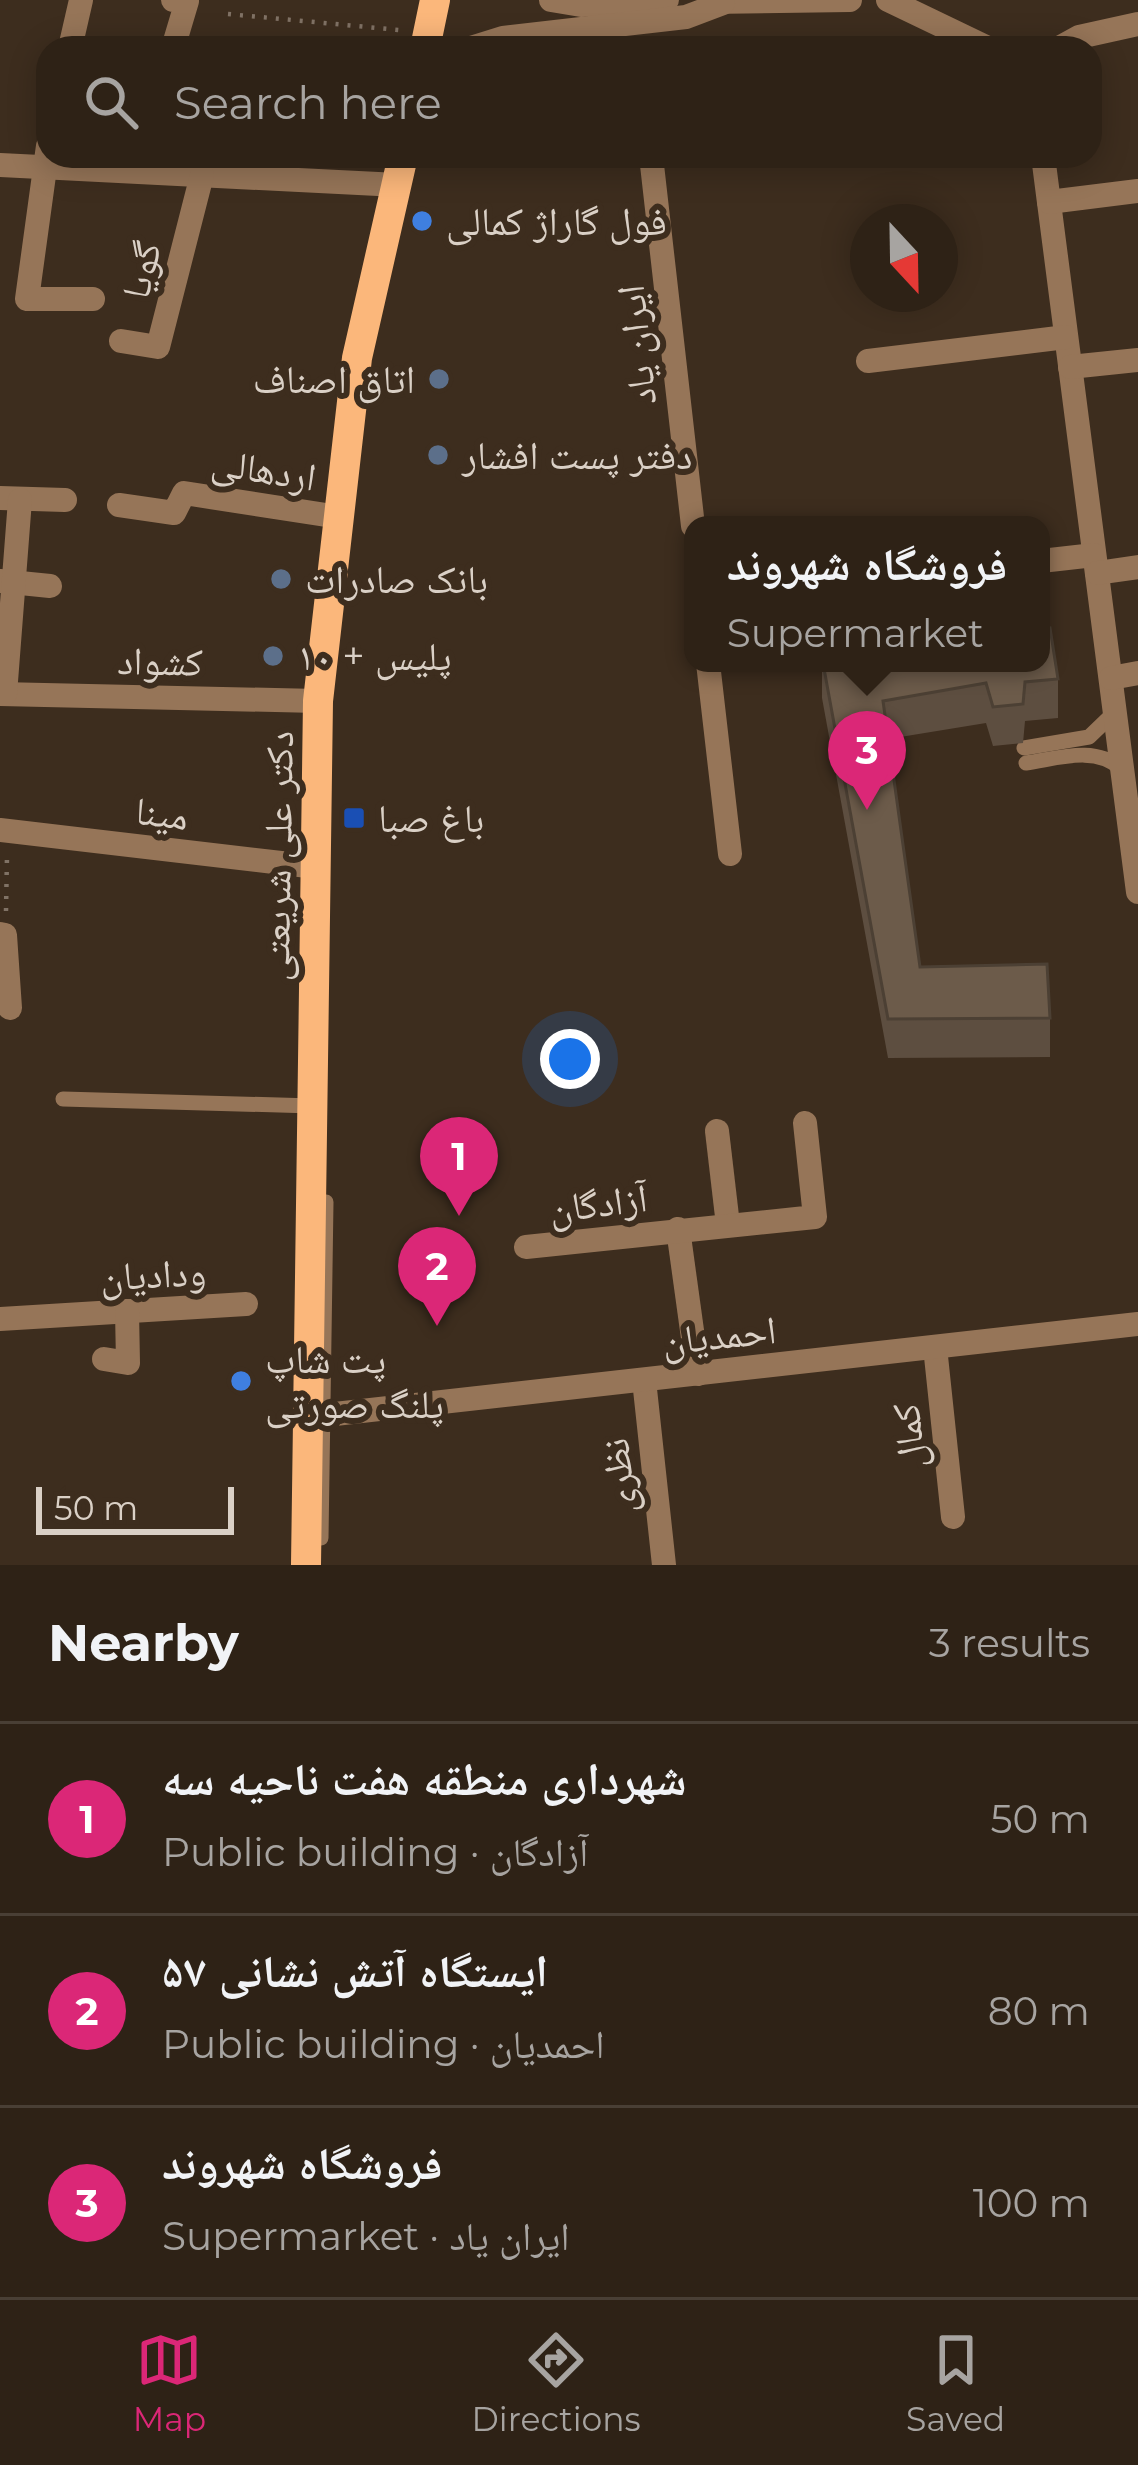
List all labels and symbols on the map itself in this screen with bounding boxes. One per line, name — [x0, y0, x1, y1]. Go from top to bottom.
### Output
place label: فول گاراژ کمالی — [446, 197, 667, 246]
north arrow — [850, 204, 958, 312]
marker: فول گاراژ کمالی — [409, 208, 435, 234]
street label: گویا — [111, 236, 171, 304]
street label: ایران یاد — [606, 283, 666, 407]
place label: اتاق اصناف — [253, 355, 415, 404]
marker: اتاق اصناف — [426, 366, 452, 392]
place label: دفتر پست افشار — [461, 431, 692, 479]
street label: اردهالی — [208, 437, 320, 502]
marker: دفتر پست افشار — [425, 442, 451, 468]
place label: بانک صادرات — [305, 555, 488, 603]
marker: بانک صادرات — [268, 566, 294, 592]
place label: پلیس + ۱۰ — [297, 632, 452, 681]
street label: کشواد — [117, 636, 203, 686]
marker: پلیس + ۱۰ — [260, 643, 286, 669]
pin: 3 — [828, 711, 906, 810]
street label: دکتر علی شریعتی — [251, 730, 304, 982]
street label: مینا — [133, 786, 191, 840]
place label: باغ صبا — [378, 794, 484, 843]
marker: باغ صبا — [341, 805, 367, 831]
your location — [540, 1029, 600, 1089]
pin: 1 — [420, 1117, 498, 1216]
street label: آزادگان — [546, 1173, 651, 1233]
pin: 2 — [398, 1227, 476, 1326]
street label: ودادیان — [99, 1247, 207, 1301]
street label: احمدیان — [659, 1305, 779, 1365]
place label: پت شاپ پلنگ صورتی — [265, 1335, 444, 1429]
marker: پت شاپ پلنگ صورتی — [228, 1368, 254, 1394]
street label: کمال — [881, 1401, 935, 1471]
street label: نظری — [590, 1436, 646, 1516]
scale bar — [36, 1481, 234, 1534]

